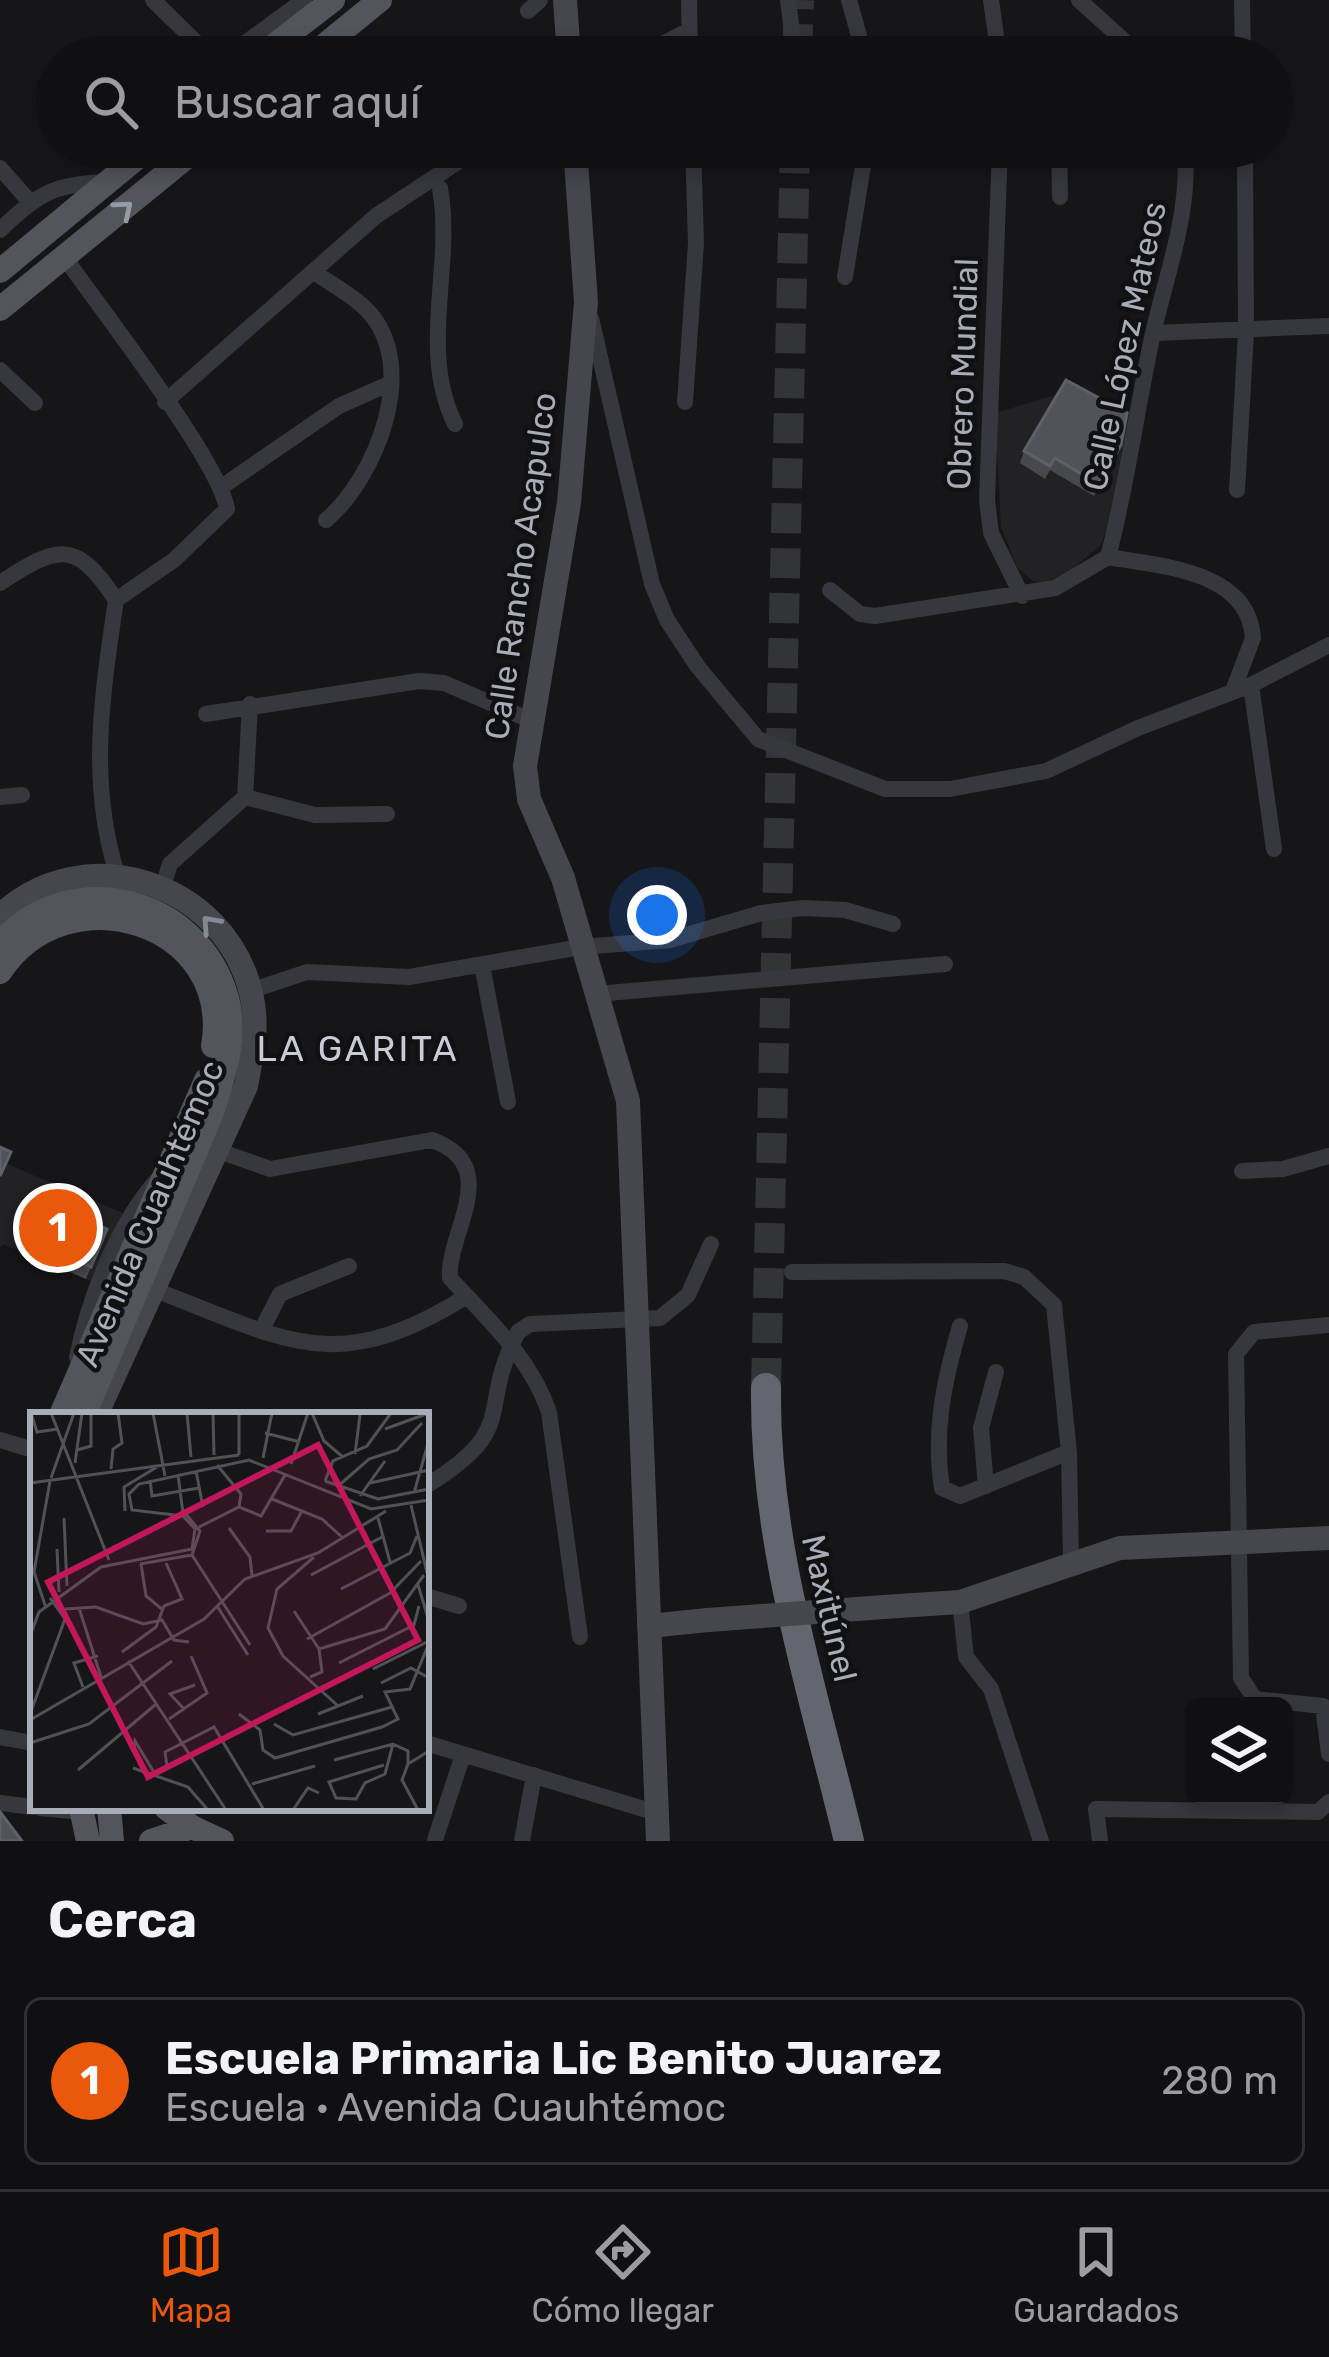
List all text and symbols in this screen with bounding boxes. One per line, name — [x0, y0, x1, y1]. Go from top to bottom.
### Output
search box — [36, 36, 1293, 168]
icon: search — [78, 69, 144, 135]
text: Buscar aquí — [174, 76, 421, 129]
street label: Calle López Mateos — [1075, 198, 1174, 494]
one-way arrow — [110, 202, 132, 224]
street label: Obrero Mundial — [939, 257, 986, 491]
street label: Calle Rancho Acapulco — [477, 390, 564, 742]
your location — [627, 885, 687, 945]
one-way arrow — [203, 917, 224, 938]
district label: LA GARITA — [256, 1027, 460, 1070]
street label: Avenida Cuauhtémoc — [67, 1054, 232, 1372]
pin: 1 — [19, 1183, 97, 1273]
inset map — [30, 1412, 429, 1811]
street label: Maxitúnel — [794, 1531, 865, 1685]
map controls — [1185, 1697, 1293, 1805]
button: layers — [1185, 1697, 1293, 1805]
text: Cerca — [48, 1889, 197, 1950]
text: Escuela Primaria Lic Benito Juarez — [165, 2032, 942, 2085]
text: 1 — [80, 2058, 100, 2104]
text: 280 m — [1161, 2058, 1278, 2104]
text: Escuela · Avenida Cuauhtémoc — [165, 2085, 726, 2131]
tab: Mapa — [150, 2219, 232, 2330]
tab: Cómo llegar — [532, 2219, 714, 2330]
tab: Guardados — [1013, 2219, 1179, 2330]

